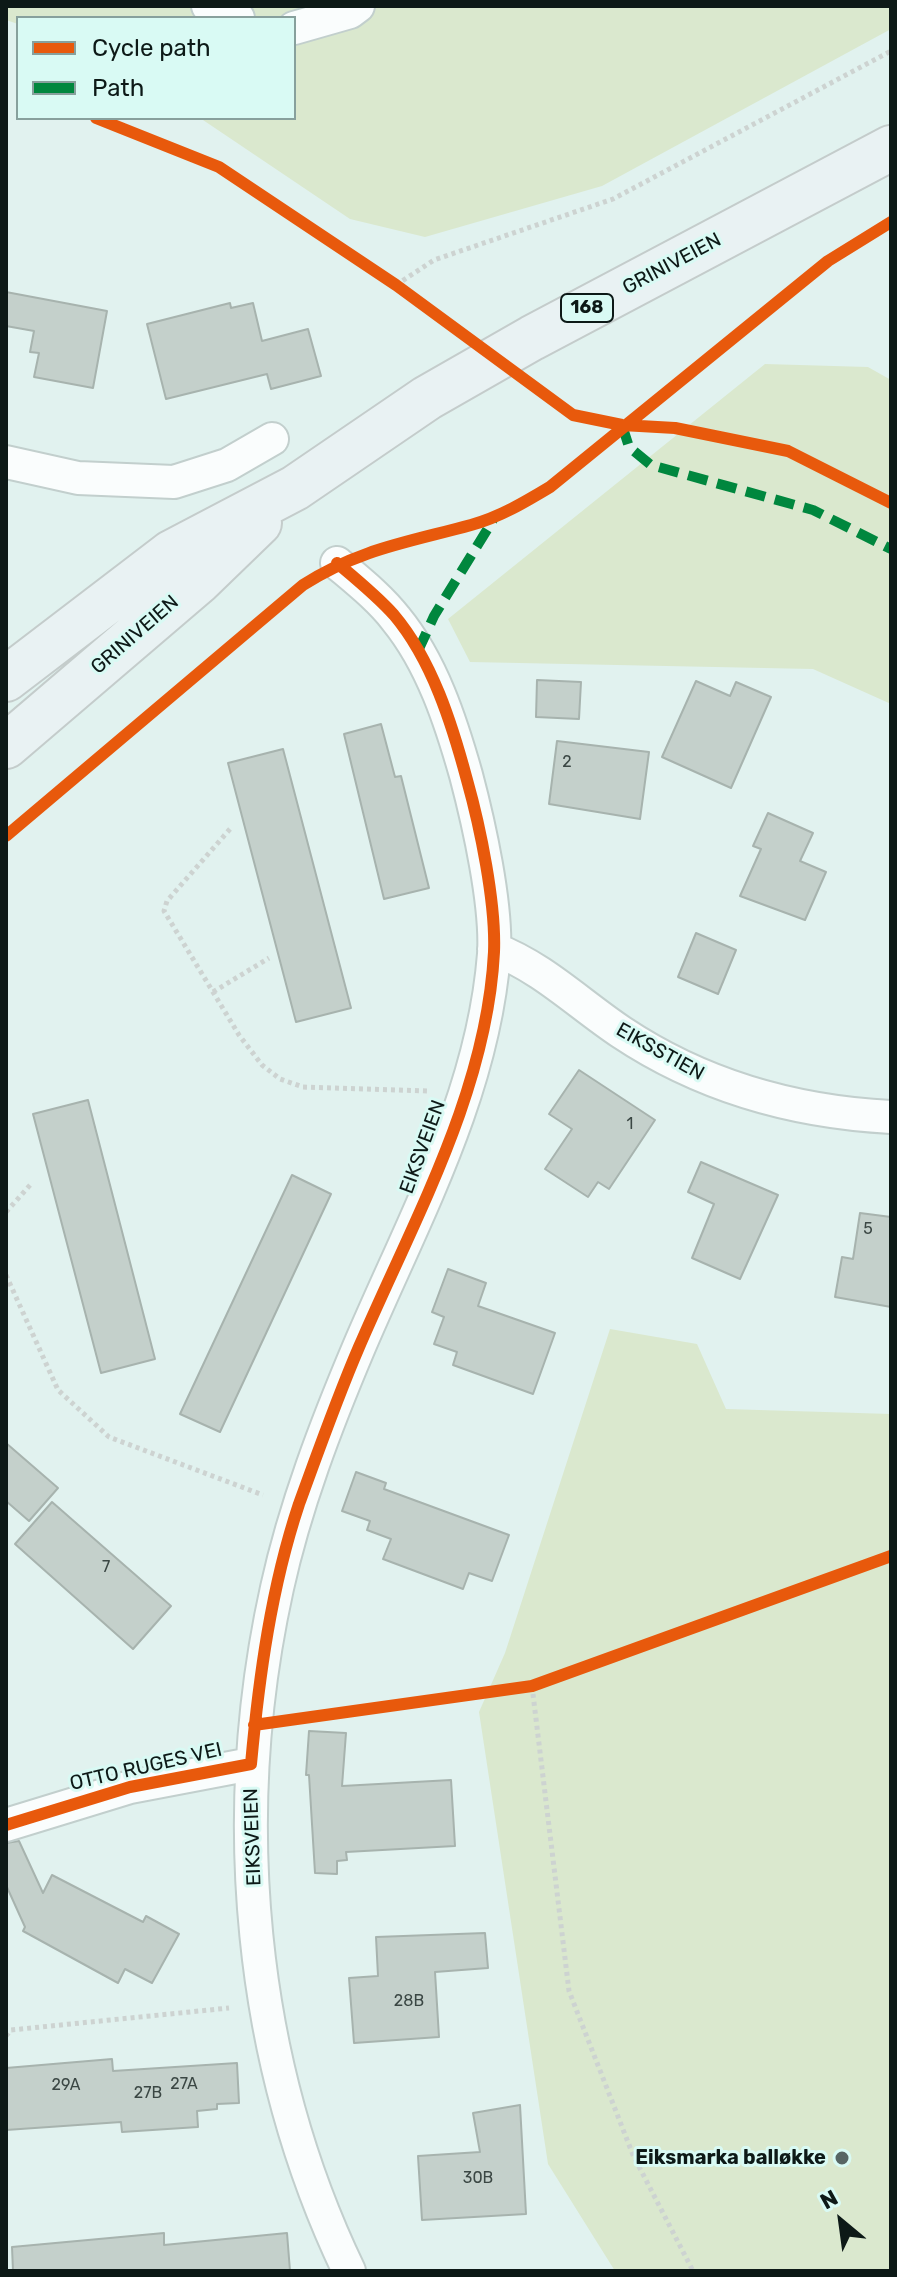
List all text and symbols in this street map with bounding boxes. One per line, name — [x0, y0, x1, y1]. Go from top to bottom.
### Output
legend — [16, 16, 296, 120]
text: Cycle path — [92, 34, 211, 62]
text: Path — [92, 74, 144, 102]
street label: GRINIVEIEN — [619, 228, 725, 300]
road number: 168 — [561, 294, 613, 322]
street label: GRINIVEIEN — [86, 590, 184, 680]
house number: 2 — [562, 752, 572, 772]
street label: EIKSSTIEN — [612, 1018, 708, 1086]
street label: EIKSVEIEN — [395, 1097, 451, 1197]
house number: 1 — [627, 1114, 633, 1134]
house number: 5 — [863, 1219, 873, 1239]
house number: 7 — [102, 1557, 110, 1577]
street label: OTTO RUGES VEI — [68, 1738, 224, 1796]
street label: EIKSVEIEN — [239, 1788, 267, 1886]
house number: 28B — [394, 1991, 424, 2011]
house number: 27A — [170, 2074, 198, 2094]
house number: 29A — [51, 2075, 81, 2095]
house number: 27B — [134, 2083, 162, 2103]
place label: Eiksmarka balløkke — [635, 2146, 826, 2170]
marker: Eiksmarka balløkke — [833, 2149, 851, 2167]
house number: 30B — [463, 2168, 493, 2188]
north arrow — [801, 2181, 881, 2261]
text: N — [816, 2184, 843, 2215]

